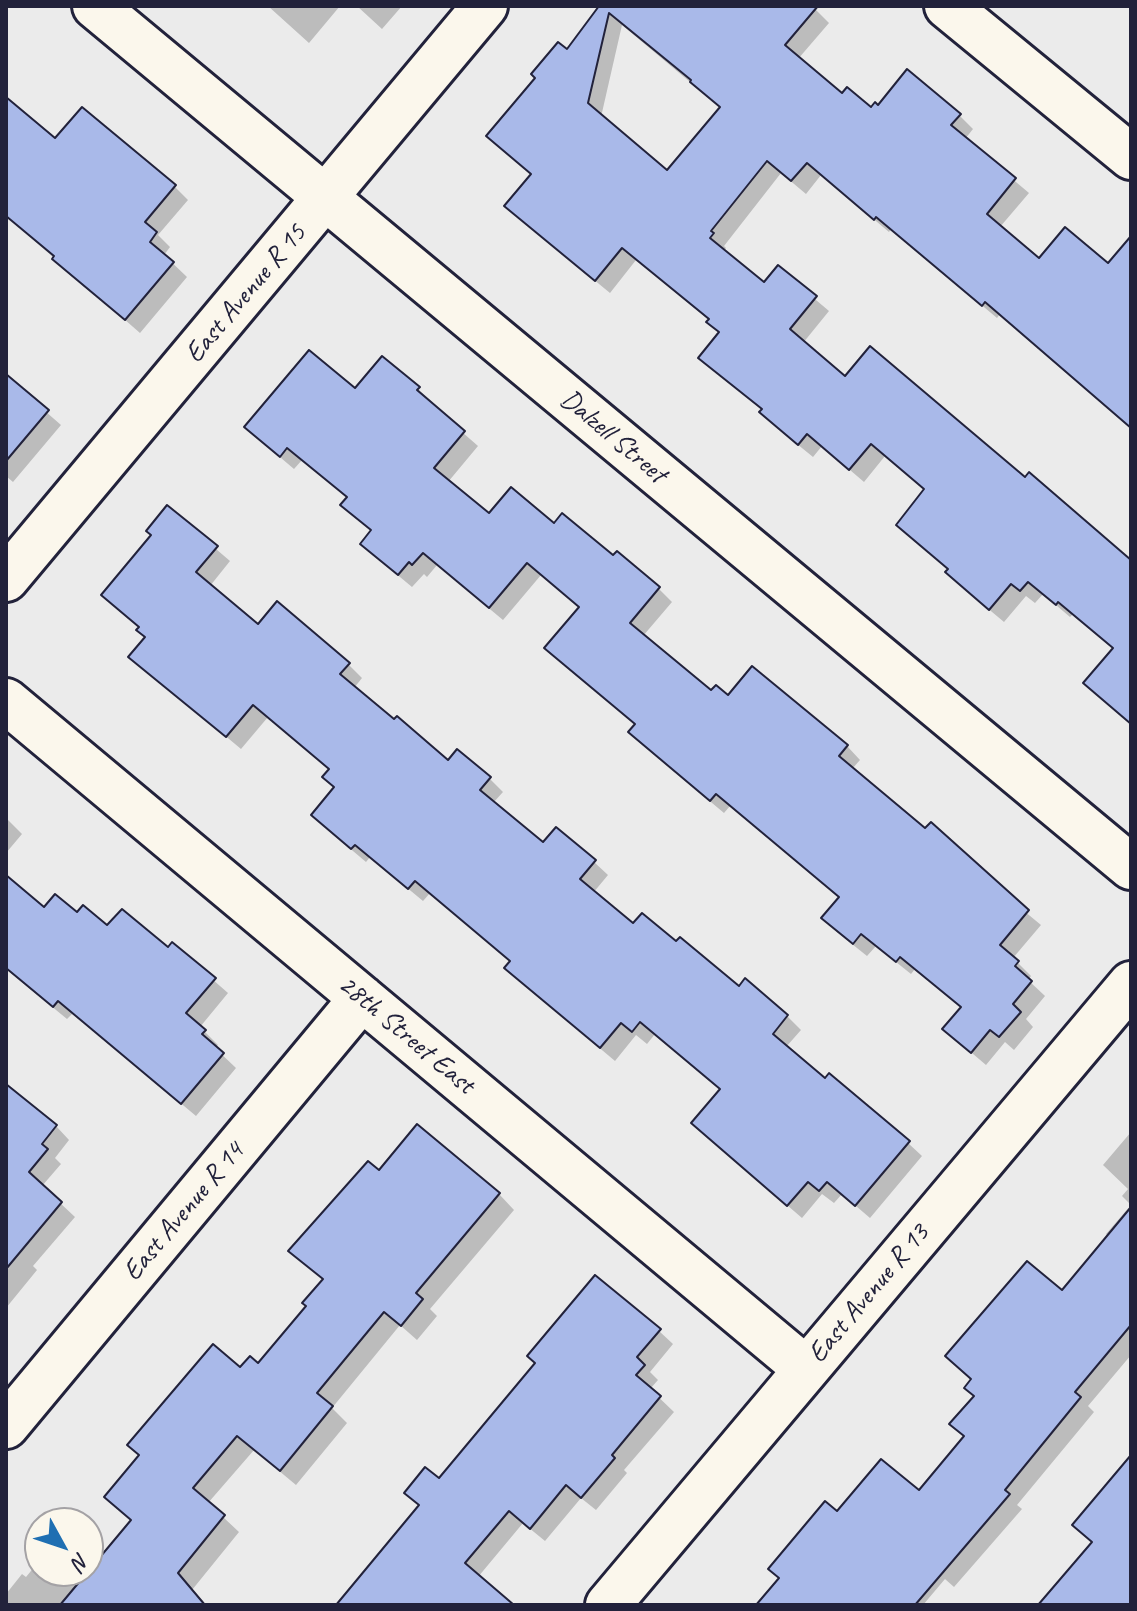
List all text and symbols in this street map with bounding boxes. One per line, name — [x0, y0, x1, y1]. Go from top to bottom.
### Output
street label: East Avenue R 15 — [178, 218, 314, 370]
street label: Dalzell Street — [553, 383, 673, 491]
street label: 28th Street East — [331, 968, 481, 1102]
street label: East Avenue R 14 — [116, 1136, 252, 1288]
street label: East Avenue R 13 — [801, 1218, 937, 1370]
north arrow — [24, 1507, 104, 1587]
text: N — [66, 1547, 96, 1575]

